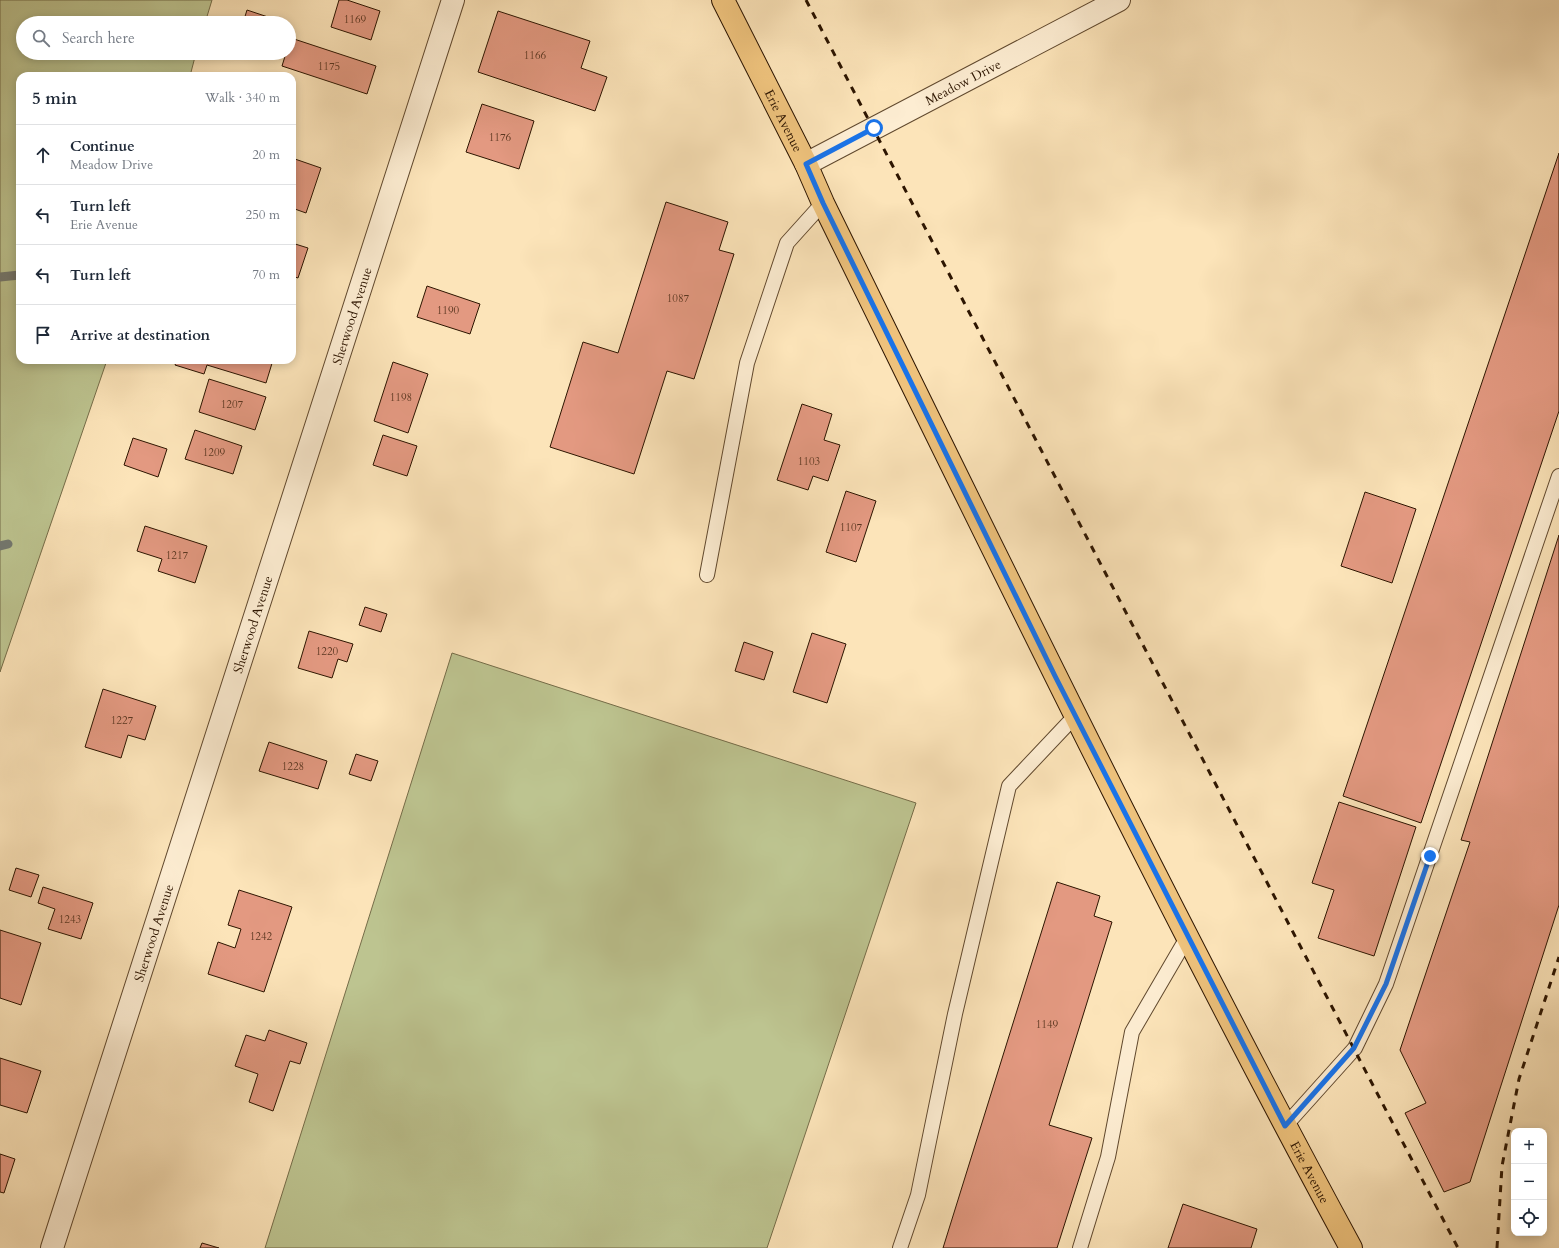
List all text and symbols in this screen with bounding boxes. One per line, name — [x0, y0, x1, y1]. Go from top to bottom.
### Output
house number: 1169 — [344, 12, 367, 27]
search box — [16, 16, 296, 60]
icon: search — [30, 27, 52, 49]
text: Search here — [62, 28, 135, 48]
house number: 1166 — [524, 48, 547, 63]
street label: Meadow Drive — [922, 55, 1004, 110]
house number: 1175 — [318, 59, 340, 74]
street label: Erie Avenue — [760, 86, 806, 155]
text: 5 min — [32, 87, 77, 110]
text: Walk · 340 m — [205, 89, 280, 107]
route start — [865, 119, 883, 137]
house number: 1176 — [489, 130, 512, 145]
text: Continue — [70, 136, 135, 156]
icon: ahead — [32, 144, 54, 166]
text: 20 m — [252, 146, 280, 164]
text: Meadow Drive — [70, 156, 153, 174]
text: Turn left — [70, 196, 131, 216]
icon: left — [32, 204, 54, 226]
text: 250 m — [246, 206, 280, 224]
text: Erie Avenue — [70, 216, 138, 234]
icon: left — [32, 264, 54, 286]
text: Turn left — [70, 265, 131, 285]
street label: Sherwood Avenue — [328, 265, 377, 367]
text: 70 m — [252, 266, 280, 284]
house number: 1087 — [667, 291, 690, 306]
house number: 1190 — [437, 303, 460, 318]
icon: arrive — [32, 324, 54, 346]
text: Arrive at destination — [70, 325, 210, 345]
house number: 1198 — [390, 390, 412, 405]
house number: 1207 — [221, 397, 244, 412]
house number: 1209 — [203, 445, 226, 460]
house number: 1103 — [798, 454, 821, 469]
house number: 1107 — [840, 520, 863, 535]
house number: 1217 — [166, 548, 189, 563]
street label: Sherwood Avenue — [229, 574, 277, 676]
house number: 1220 — [316, 644, 339, 659]
house number: 1227 — [111, 713, 134, 728]
house number: 1228 — [282, 759, 304, 774]
route end — [1421, 847, 1439, 865]
street label: Sherwood Avenue — [130, 882, 178, 984]
house number: 1243 — [59, 912, 82, 927]
house number: 1242 — [250, 929, 273, 944]
house number: 1149 — [1036, 1017, 1059, 1032]
map controls — [1511, 1128, 1547, 1236]
button: + — [1511, 1128, 1547, 1164]
street label: Erie Avenue — [1285, 1138, 1333, 1207]
button: − — [1511, 1164, 1547, 1200]
button: locate — [1511, 1200, 1547, 1236]

